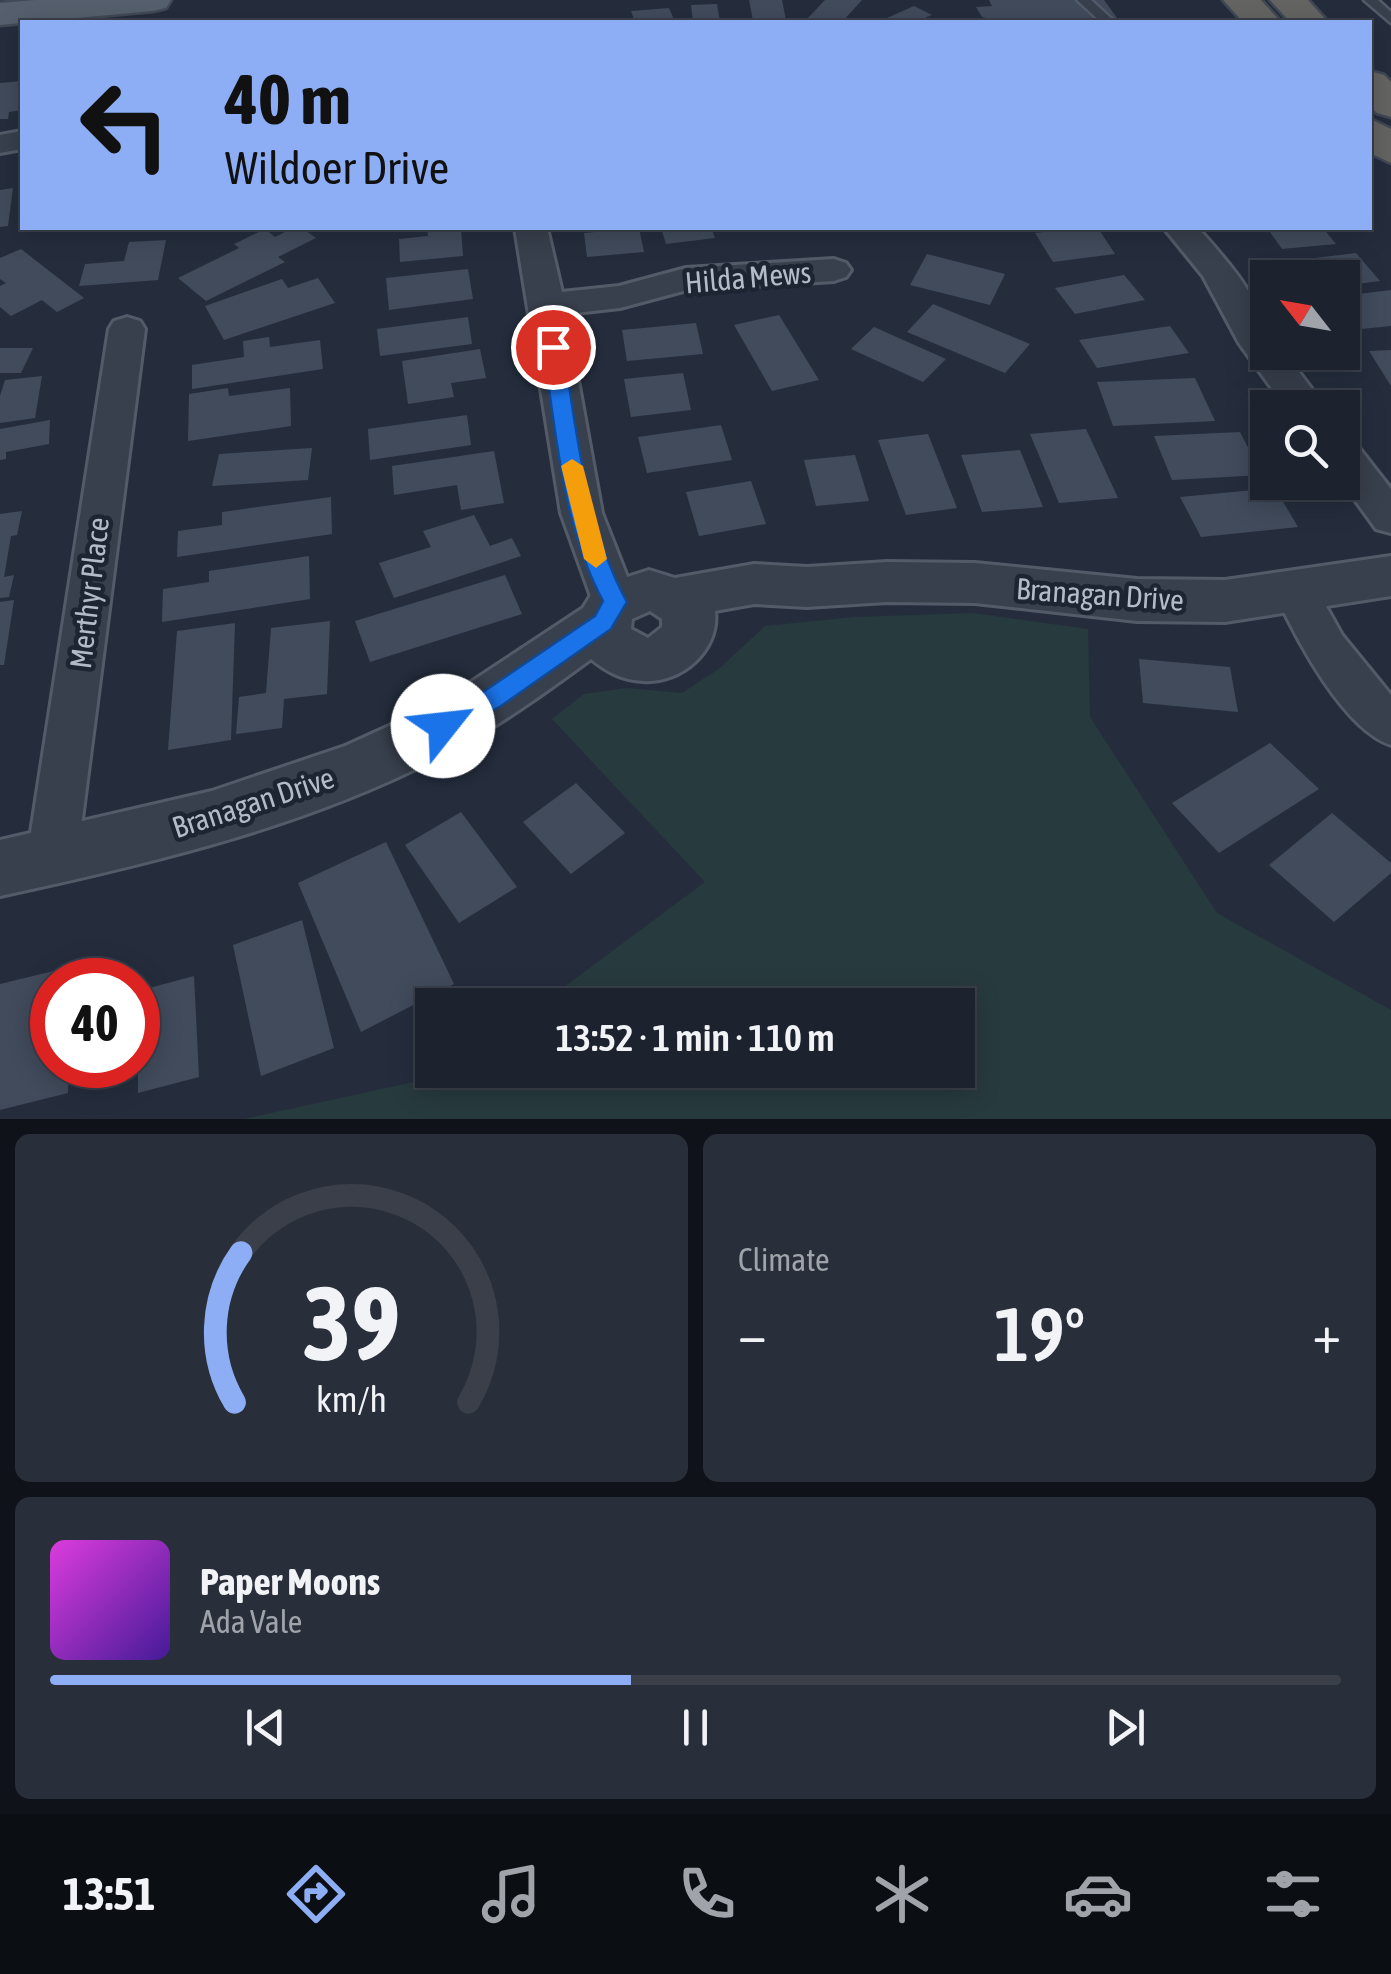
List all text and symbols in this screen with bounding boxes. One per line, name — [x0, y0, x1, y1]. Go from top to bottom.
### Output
text: 40 m — [225, 59, 351, 139]
icon: left — [60, 60, 190, 190]
text: Wildoer Drive — [225, 142, 449, 194]
street label: Hilda Mews — [684, 255, 812, 299]
north arrow — [1250, 260, 1360, 370]
map controls — [1250, 260, 1360, 500]
pin — [511, 305, 596, 390]
icon: arrive — [526, 320, 581, 375]
button: search — [1250, 390, 1360, 500]
street label: Merthyr Place — [63, 515, 115, 671]
street label: Branagan Drive — [1015, 571, 1185, 617]
position arrow — [391, 674, 495, 778]
street label: Branagan Drive — [168, 760, 338, 844]
speed limit sign: 40 — [30, 958, 160, 1088]
text: 13:52 · 1 min · 110 m — [555, 1016, 835, 1059]
text: Climate — [738, 1241, 830, 1278]
text: 39 — [303, 1263, 400, 1382]
text: 19° — [994, 1291, 1085, 1377]
text: − — [738, 1302, 767, 1365]
text: + — [1312, 1302, 1341, 1365]
text: km/h — [316, 1379, 387, 1420]
text: Paper Moons — [200, 1560, 380, 1603]
text: Ada Vale — [200, 1603, 302, 1640]
icon: previous — [238, 1700, 293, 1755]
icon: pause — [668, 1700, 723, 1755]
icon: next — [1098, 1700, 1153, 1755]
icon: directions — [281, 1859, 351, 1929]
icon: music — [476, 1859, 546, 1929]
icon: phone — [672, 1859, 742, 1929]
icon: climate — [867, 1859, 937, 1929]
icon: car — [1063, 1859, 1133, 1929]
icon: filters — [1258, 1859, 1328, 1929]
text: 13:51 — [63, 1868, 155, 1920]

